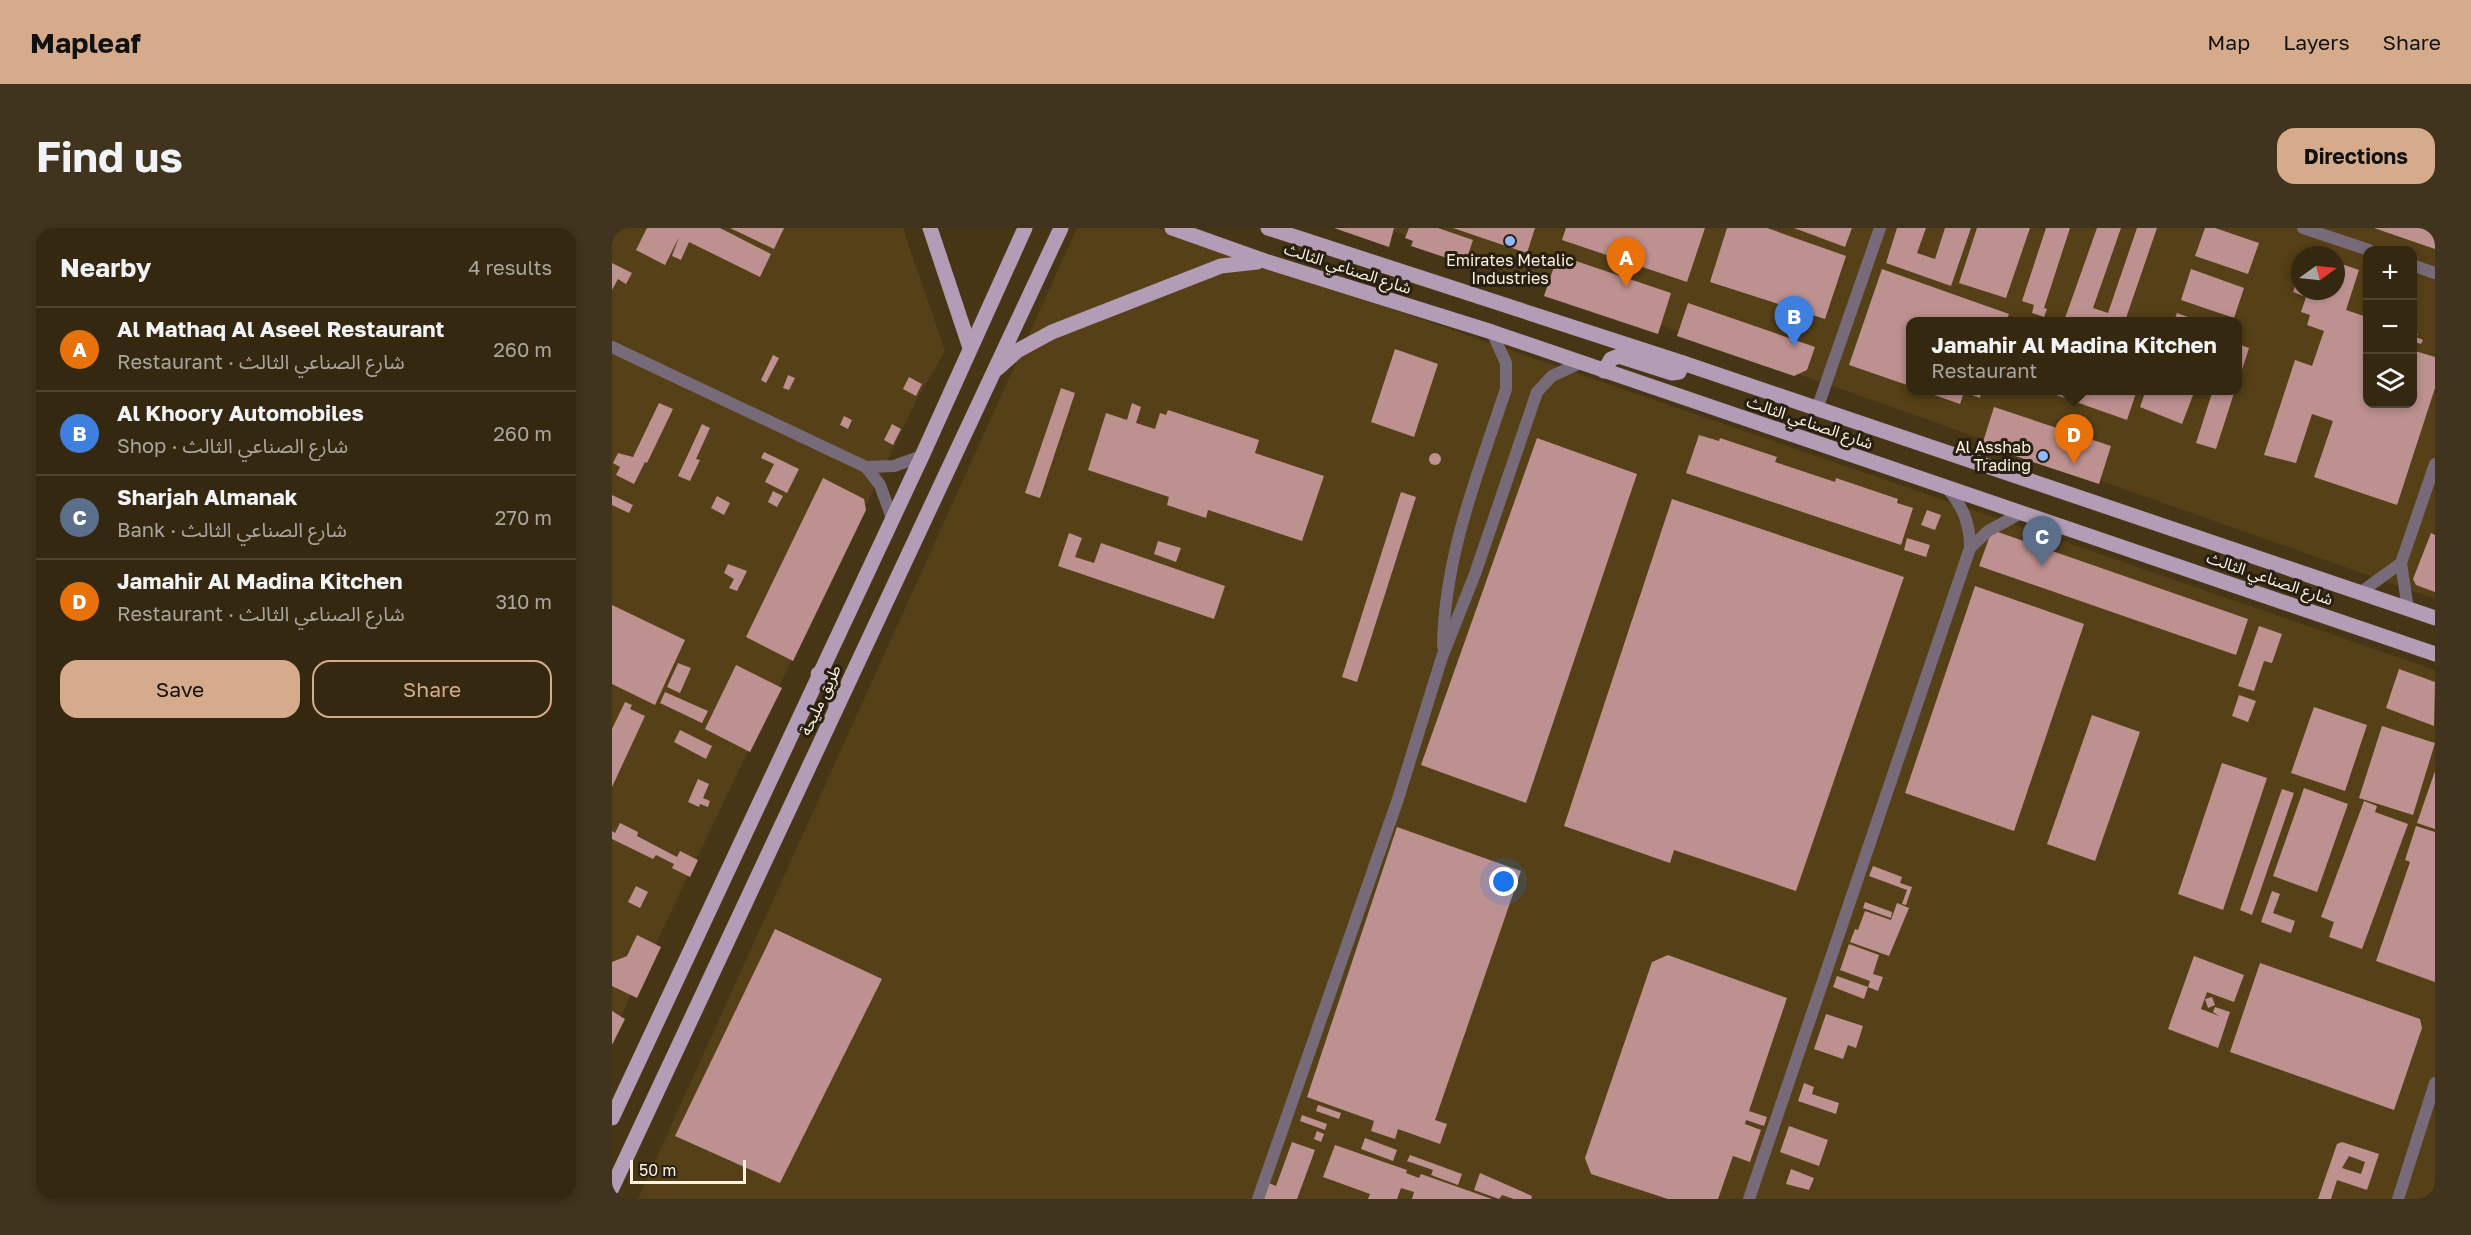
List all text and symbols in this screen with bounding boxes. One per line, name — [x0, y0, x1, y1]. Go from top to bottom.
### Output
text: Mapleaf — [30, 26, 141, 59]
text: Map — [2207, 29, 2250, 55]
text: Layers — [2283, 29, 2350, 55]
text: Share — [2383, 29, 2441, 55]
button: Directions — [2277, 128, 2435, 184]
text: Find us — [36, 131, 183, 181]
marker: Emirates Metalic Industries — [1503, 234, 1517, 248]
street label: شارع الصناعي الثالث — [1281, 238, 1414, 301]
pin: A — [1606, 238, 1646, 287]
north arrow — [2291, 246, 2345, 300]
map controls — [2363, 246, 2417, 408]
button: + — [2363, 246, 2417, 300]
place label: Emirates Metalic Industries — [1446, 250, 1574, 288]
text: Nearby — [60, 252, 151, 283]
text: 4 results — [468, 255, 552, 279]
pin: B — [1774, 296, 1814, 346]
button: − — [2363, 300, 2417, 354]
text: Al Mathaq Al Aseel Restaurant — [117, 315, 444, 342]
popup — [1906, 317, 2242, 395]
text: Jamahir Al Madina Kitchen — [1931, 331, 2217, 358]
text: A — [72, 337, 87, 361]
text: 260 m — [493, 337, 552, 361]
text: Restaurant · شارع الصناعي الثالث — [117, 349, 405, 373]
button: layers — [2363, 354, 2417, 408]
text: Restaurant — [1931, 358, 2037, 382]
street label: شارع الصناعي الثالث — [1743, 391, 1876, 456]
text: Al Khoory Automobiles — [117, 399, 364, 426]
pin: D — [2054, 414, 2094, 464]
text: B — [72, 421, 87, 445]
text: 260 m — [493, 421, 552, 445]
text: Shop · شارع الصناعي الثالث — [117, 433, 348, 457]
place label: Al Asshab Trading — [1955, 437, 2031, 475]
marker: Al Asshab Trading — [2036, 449, 2050, 463]
text: Sharjah Almanak — [117, 483, 298, 510]
text: C — [72, 505, 87, 529]
text: 270 m — [495, 505, 552, 529]
pin: C — [2022, 516, 2062, 566]
text: Bank · شارع الصناعي الثالث — [117, 517, 347, 541]
street label: شارع الصناعي الثالث — [2203, 547, 2336, 612]
text: Jamahir Al Madina Kitchen — [117, 567, 402, 594]
text: D — [72, 589, 87, 613]
text: 310 m — [496, 589, 552, 613]
text: Restaurant · شارع الصناعي الثالث — [117, 601, 405, 625]
button: Save — [60, 660, 300, 718]
button: Share — [312, 660, 552, 718]
street label: طريق مليحة — [795, 661, 846, 739]
your location — [1489, 867, 1518, 896]
scale bar — [630, 1157, 746, 1184]
text: 50 m — [639, 1160, 676, 1180]

